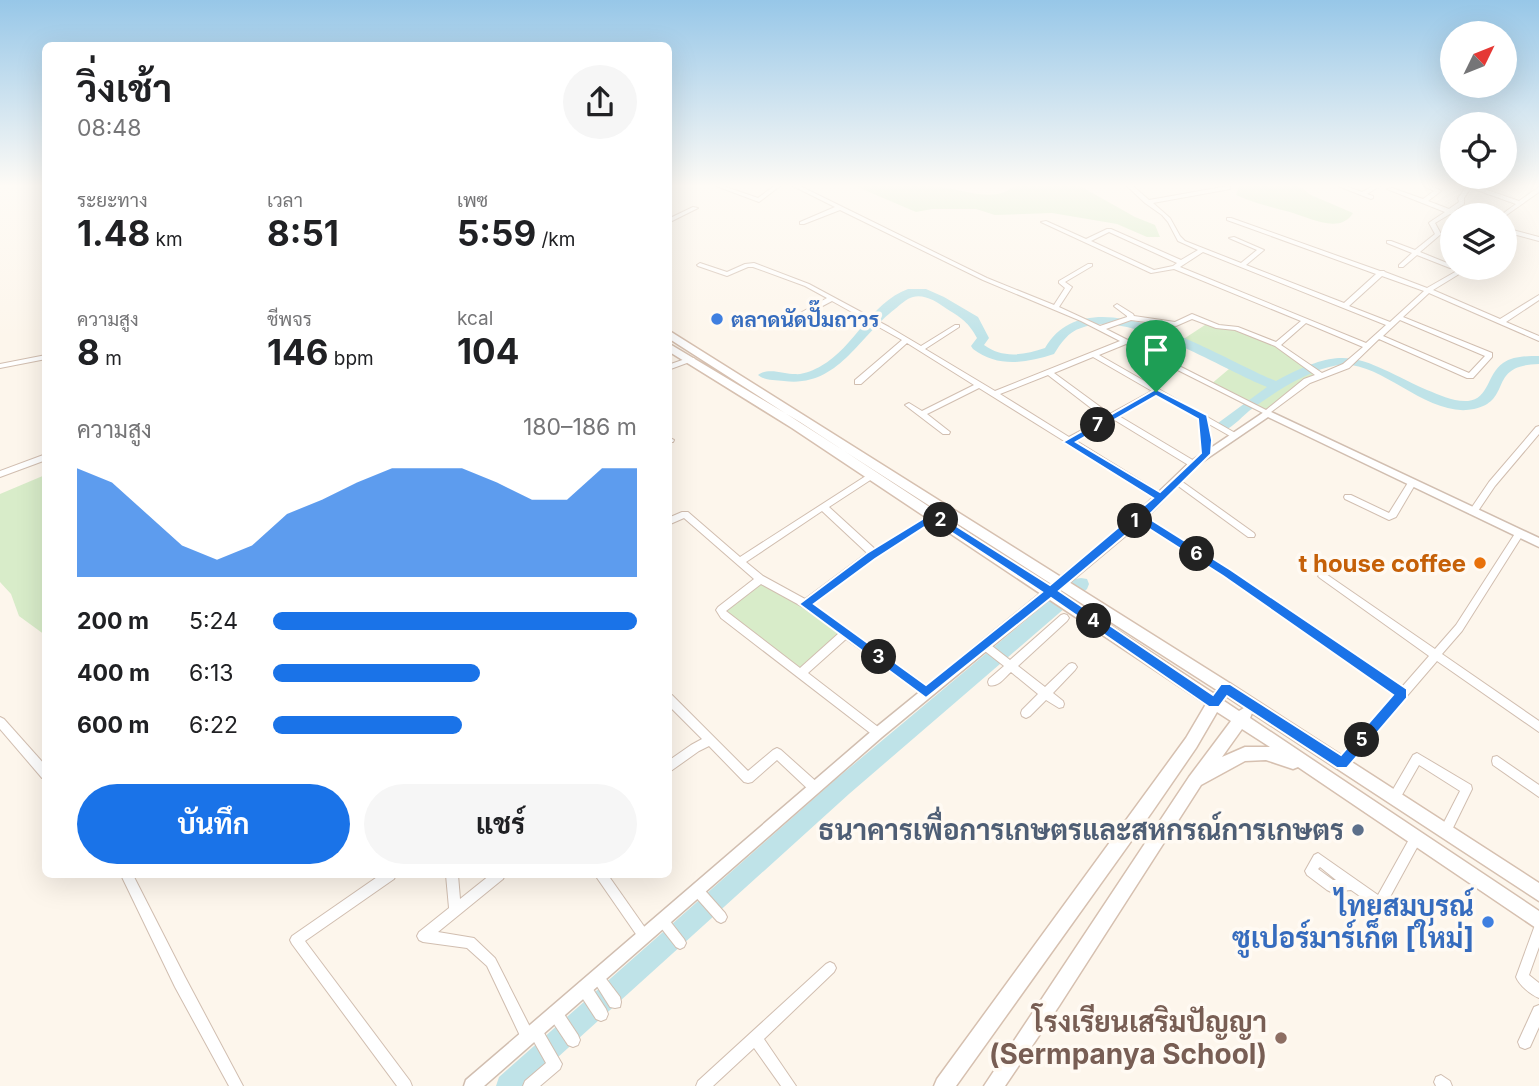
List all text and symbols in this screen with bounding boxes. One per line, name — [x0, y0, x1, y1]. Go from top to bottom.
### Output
north arrow — [1440, 21, 1517, 98]
map controls — [1440, 21, 1517, 280]
text: วิ่งเช้า — [77, 65, 172, 111]
button: share — [563, 65, 637, 139]
button: locate — [1440, 112, 1517, 189]
text: 08:48 — [77, 114, 141, 142]
text: ระยะทาง — [77, 189, 148, 212]
text: เวลา — [267, 189, 303, 212]
text: เพซ — [457, 189, 488, 212]
button: layers — [1440, 203, 1517, 280]
text: 1.48 — [77, 212, 150, 254]
text: 8:51 — [267, 212, 339, 254]
text: 5:59 — [457, 212, 536, 254]
text: km — [150, 228, 183, 251]
text: /km — [536, 228, 575, 251]
place label: ตลาดนัดปั๊มถาวร — [731, 299, 879, 332]
text: kcal — [457, 307, 493, 330]
text: ความสูง — [77, 308, 139, 331]
text: ชีพจร — [267, 308, 312, 331]
marker: ตลาดนัดปั๊มถาวร — [709, 311, 725, 327]
pin — [1126, 320, 1186, 392]
text: 104 — [457, 330, 519, 372]
text: 8 — [77, 331, 100, 373]
text: 146 — [267, 331, 329, 373]
icon: arrive — [1137, 331, 1175, 369]
text: m — [100, 347, 122, 370]
text: bpm — [329, 347, 374, 370]
pin: 7 — [1080, 408, 1116, 442]
text: 180–186 m — [523, 413, 637, 441]
text: 7 — [1092, 413, 1103, 436]
text: ความสูง — [77, 416, 152, 444]
pin: 2 — [923, 503, 958, 538]
pin: 1 — [1118, 504, 1152, 538]
text: 2 — [935, 508, 946, 531]
text: 1 — [1130, 509, 1139, 532]
pin: 6 — [1180, 536, 1214, 572]
text: 6 — [1190, 542, 1203, 565]
place label: t house coffee — [1298, 549, 1466, 578]
marker: t house coffee — [1472, 555, 1488, 571]
pin: 4 — [1076, 604, 1112, 638]
text: 200 m — [77, 607, 149, 635]
text: 5:24 — [189, 607, 238, 635]
text: 4 — [1087, 609, 1100, 632]
pin: 3 — [862, 640, 896, 674]
text: 3 — [872, 645, 885, 668]
text: 400 m — [77, 659, 150, 687]
text: 6:13 — [189, 659, 233, 687]
text: 600 m — [77, 711, 149, 739]
text: 6:22 — [189, 711, 238, 739]
pin: 5 — [1344, 722, 1380, 758]
text: 5 — [1355, 728, 1368, 751]
button: บันทึก — [77, 784, 350, 864]
button: แชร์ — [364, 784, 637, 864]
place label: ธนาคารเพื่อการเกษตรและสหกรณ์การเกษตร — [818, 806, 1344, 847]
marker: ธนาคารเพื่อการเกษตรและสหกรณ์การเกษตร — [1350, 822, 1366, 838]
place label: ไทยสมบูรณ์ ซูเปอร์มาร์เก็ต [ใหม่] — [1232, 887, 1475, 958]
marker: ไทยสมบูรณ์ ซูเปอร์มาร์เก็ต [ใหม่] — [1480, 914, 1496, 930]
place label: โรงเรียนเสริมปัญญา (Sermpanya School) — [989, 1003, 1267, 1071]
marker: โรงเรียนเสริมปัญญา (Sermpanya School) — [1273, 1030, 1289, 1046]

